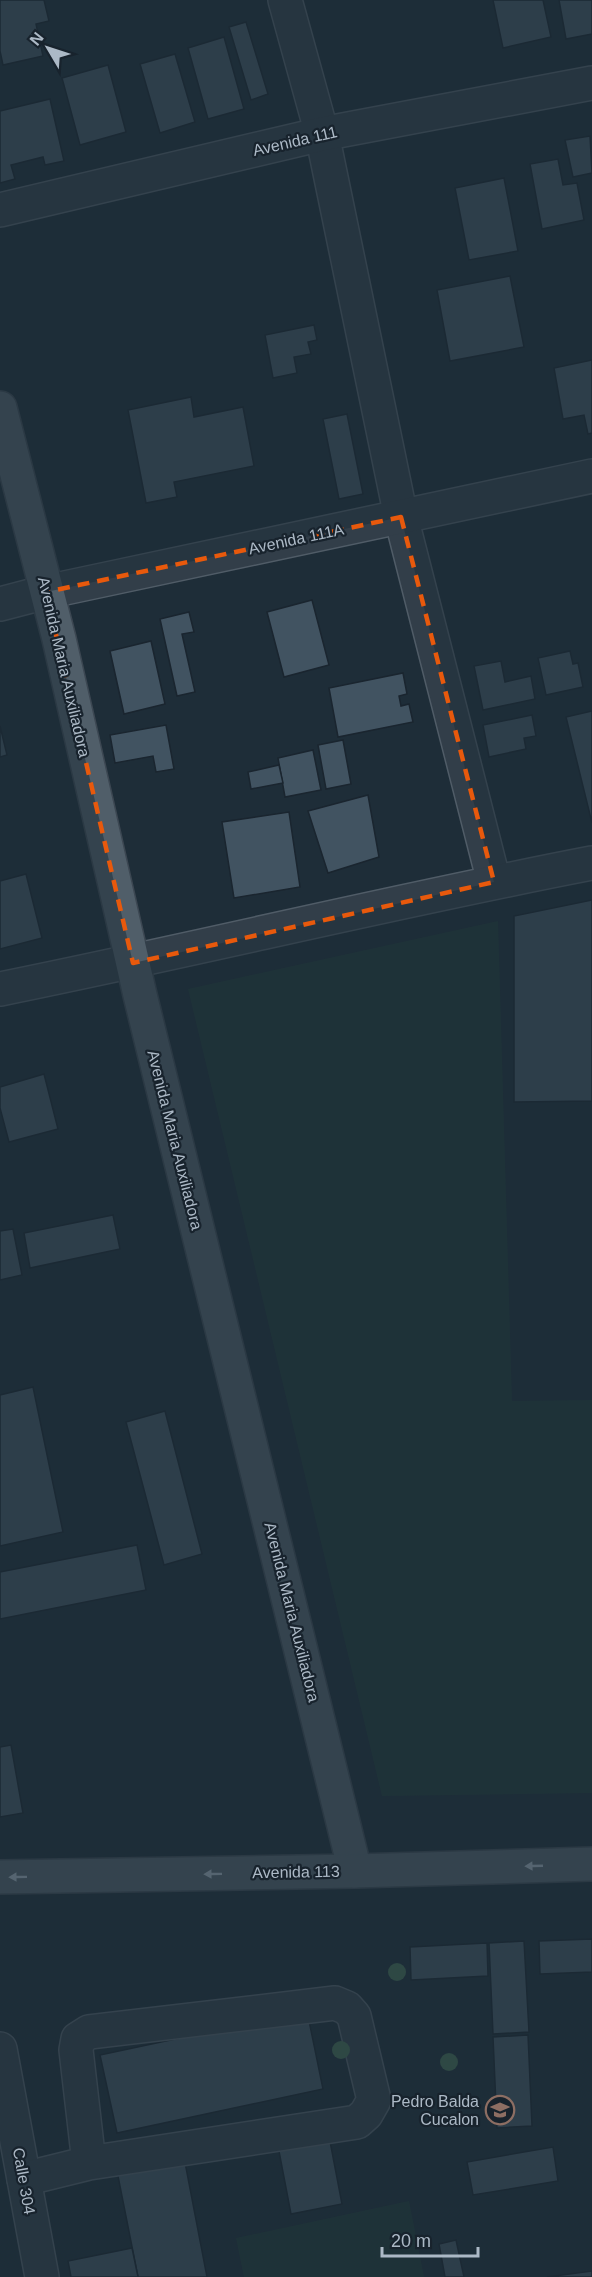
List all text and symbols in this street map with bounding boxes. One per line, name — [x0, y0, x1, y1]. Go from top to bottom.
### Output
north arrow — [18, 18, 78, 78]
text: N — [26, 29, 47, 49]
street label: Avenida 111 — [251, 123, 339, 159]
street label: Avenida 111A — [247, 521, 346, 557]
street label: Avenida Maria Auxiliadora — [35, 575, 93, 759]
street label: Avenida Maria Auxiliadora — [144, 1048, 206, 1232]
street label: Avenida Maria Auxiliadora — [261, 1520, 323, 1704]
one-way arrow — [524, 1861, 543, 1871]
street label: Avenida 113 — [252, 1863, 340, 1881]
one-way arrow — [203, 1869, 222, 1878]
one-way arrow — [8, 1872, 27, 1882]
place label: Pedro Balda Cucalon — [391, 2093, 479, 2128]
school or university icon: Pedro Balda Cucalon — [484, 2094, 516, 2126]
street label: Calle 304 — [10, 2146, 38, 2216]
scale bar — [382, 2220, 478, 2258]
text: 20 m — [391, 2231, 431, 2251]

